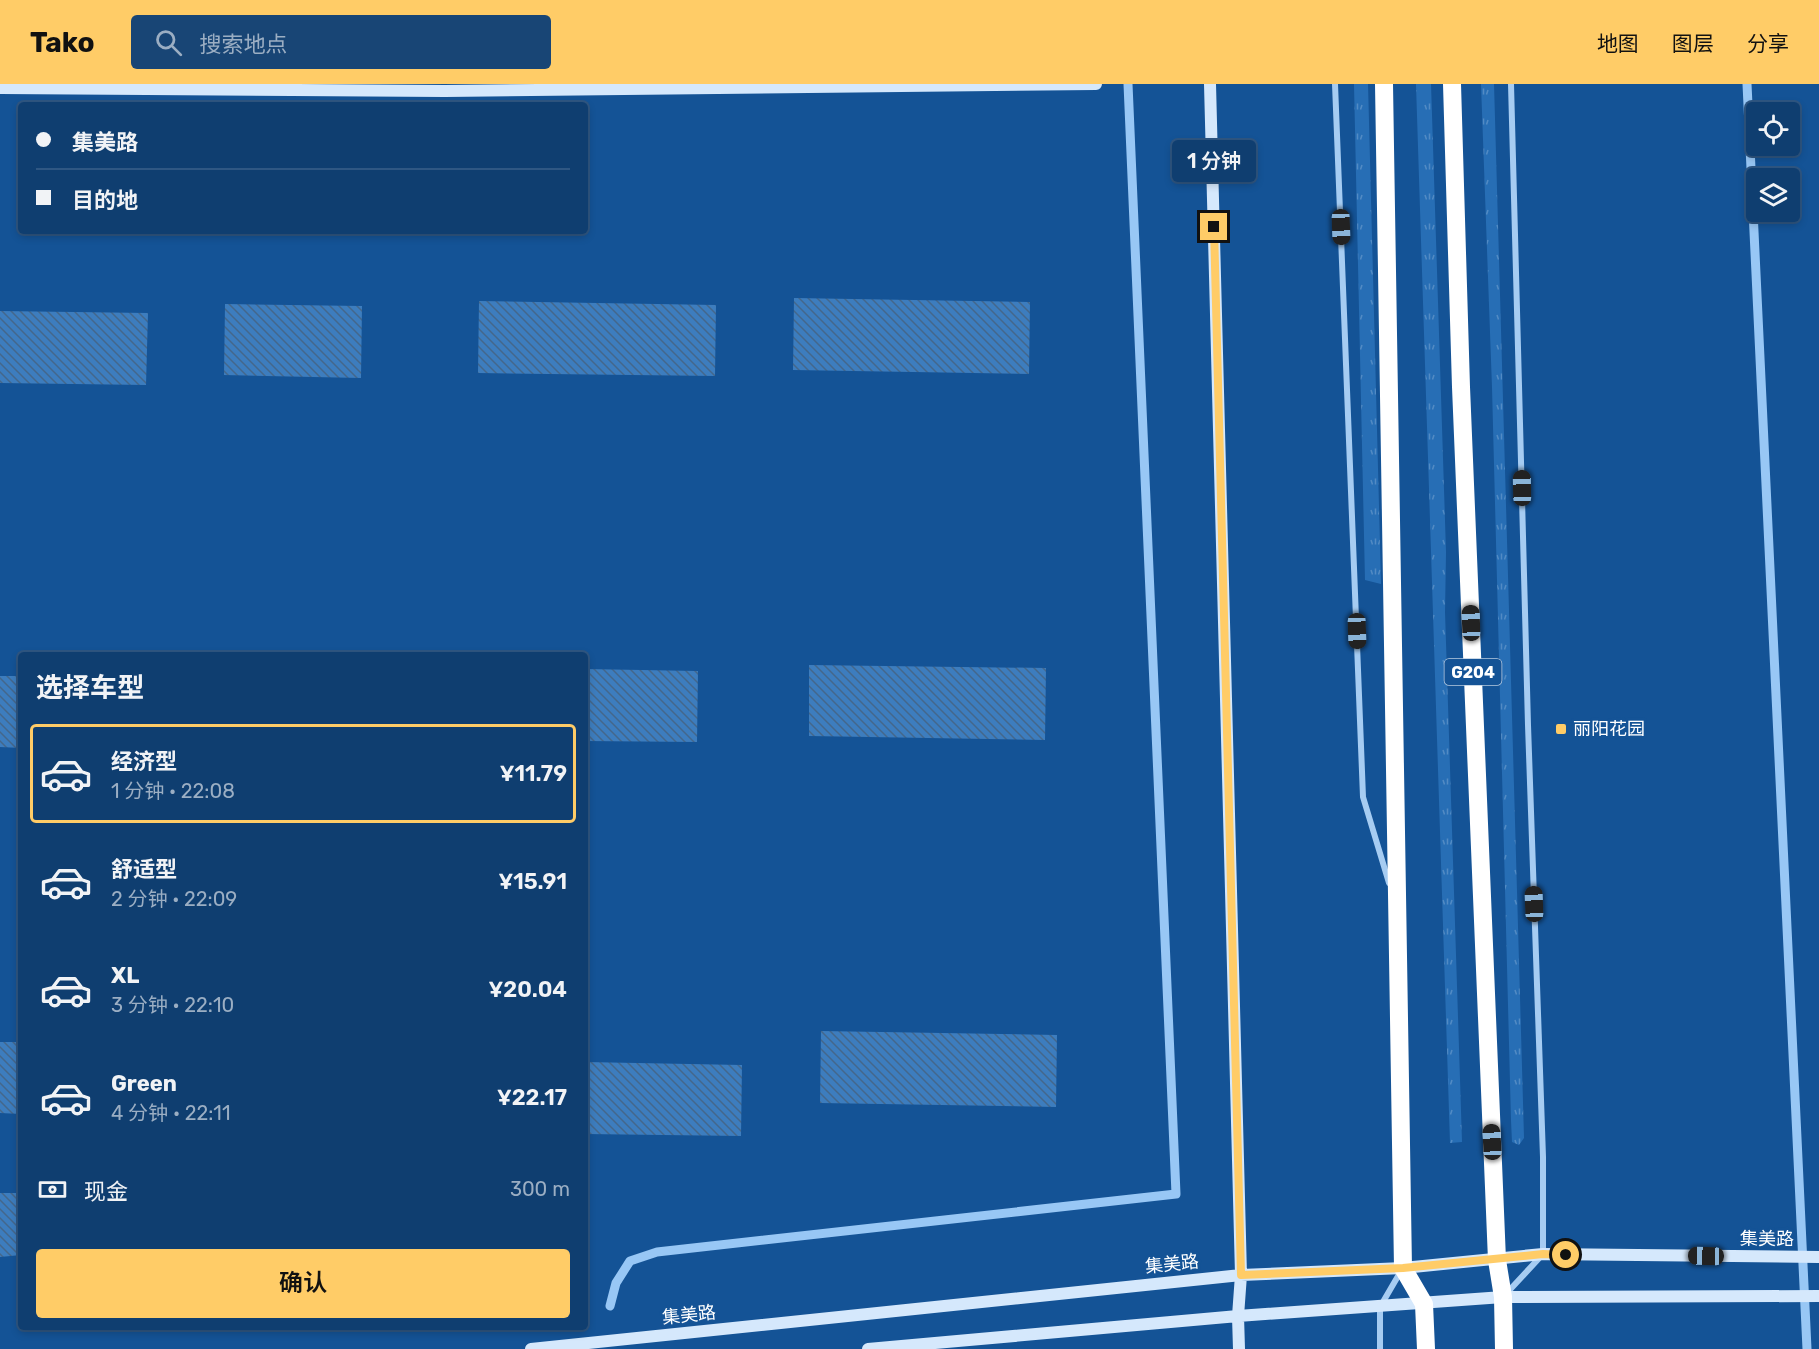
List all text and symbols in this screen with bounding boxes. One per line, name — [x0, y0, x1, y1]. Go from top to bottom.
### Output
search box — [131, 15, 551, 69]
text: Tako — [30, 26, 95, 59]
icon: search — [152, 26, 185, 59]
text: 搜索地点 — [200, 31, 288, 58]
text: 地图 — [1597, 31, 1639, 56]
text: 图层 — [1672, 31, 1714, 56]
text: 分享 — [1747, 31, 1789, 56]
map controls — [1746, 102, 1800, 222]
button: locate — [1746, 102, 1800, 156]
text: 集美路 — [72, 129, 138, 156]
callout: 1 分钟 — [1172, 140, 1256, 182]
text: 1 分钟 — [1187, 149, 1241, 173]
button: layers — [1746, 168, 1800, 222]
text: 目的地 — [72, 187, 138, 214]
car — [1331, 209, 1351, 245]
route end — [1200, 213, 1227, 240]
car — [1513, 470, 1531, 506]
car — [1461, 605, 1481, 641]
car — [1347, 613, 1367, 649]
road number: G204 — [1444, 659, 1502, 685]
text: 选择车型 — [36, 672, 144, 704]
place label: 丽阳花园 — [1573, 718, 1645, 740]
marker: 丽阳花园 — [1554, 722, 1568, 736]
icon: car — [39, 747, 93, 801]
text: 经济型 — [111, 748, 177, 775]
text: ¥11.79 — [500, 760, 567, 787]
text: 1 分钟 · 22:08 — [111, 779, 235, 803]
icon: car — [39, 855, 93, 909]
text: 舒适型 — [111, 856, 177, 883]
text: ¥15.91 — [498, 868, 567, 895]
car — [1524, 886, 1544, 922]
text: 2 分钟 · 22:09 — [111, 887, 237, 911]
text: XL — [111, 962, 139, 989]
icon: car — [39, 963, 93, 1017]
text: ¥20.04 — [489, 976, 567, 1003]
text: 3 分钟 · 22:10 — [111, 993, 234, 1017]
text: Green — [111, 1070, 177, 1097]
icon: car — [39, 1071, 93, 1125]
text: ¥22.17 — [497, 1084, 567, 1111]
text: 4 分钟 · 22:11 — [111, 1101, 230, 1125]
car — [1482, 1124, 1502, 1160]
icon: cash — [36, 1173, 69, 1206]
text: 300 m — [510, 1177, 570, 1201]
text: 现金 — [84, 1178, 128, 1205]
street label: 集美路 — [1740, 1228, 1794, 1250]
route start — [1552, 1241, 1579, 1268]
car — [1688, 1247, 1724, 1265]
button: 确认 — [36, 1249, 570, 1318]
street label: 集美路 — [1144, 1250, 1200, 1278]
street label: 集美路 — [661, 1301, 717, 1329]

